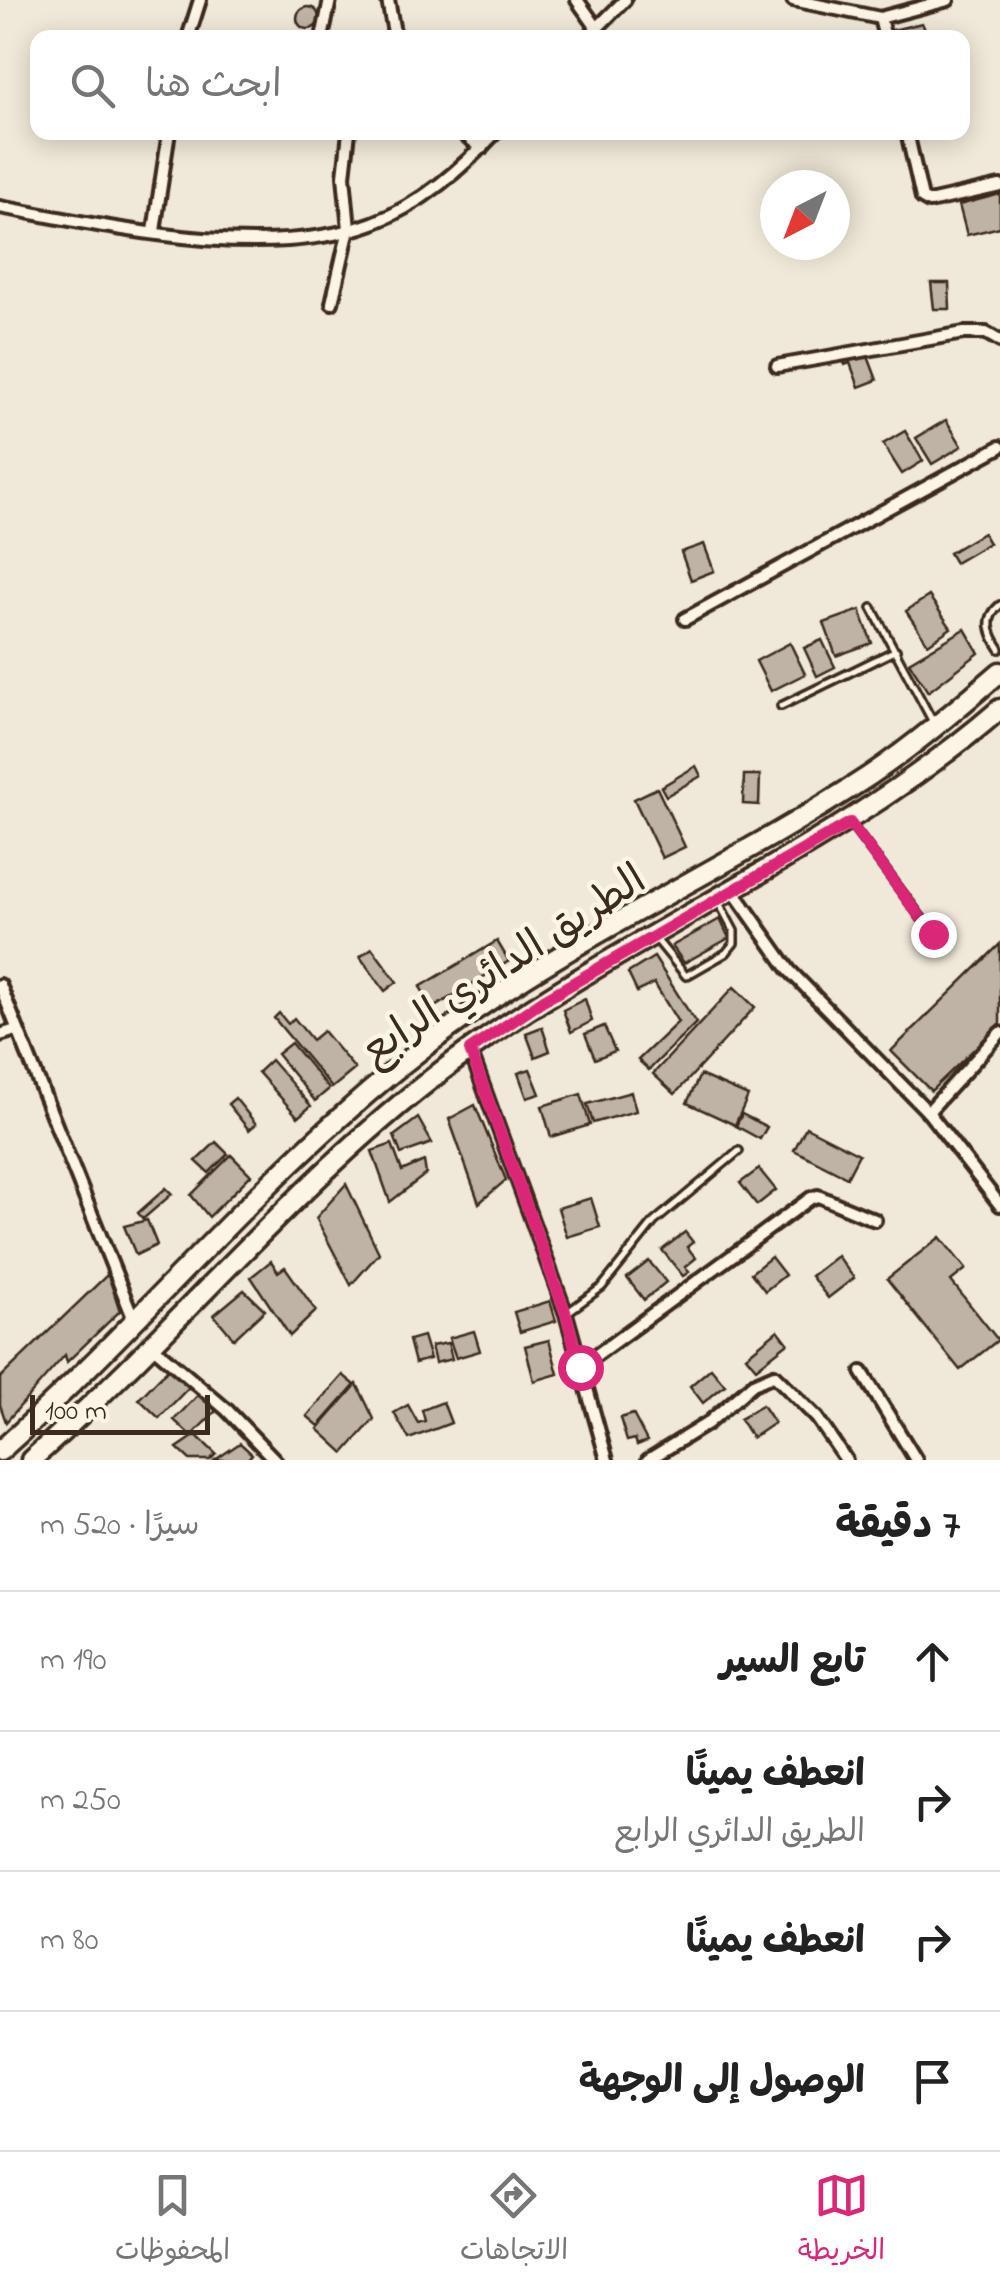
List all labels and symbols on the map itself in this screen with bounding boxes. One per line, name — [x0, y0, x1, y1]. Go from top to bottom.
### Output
north arrow — [760, 170, 850, 260]
street label: الطريق الدائري الرابع — [350, 851, 659, 1082]
route end — [911, 912, 957, 958]
route start — [558, 1345, 604, 1391]
scale bar — [30, 1390, 210, 1434]

